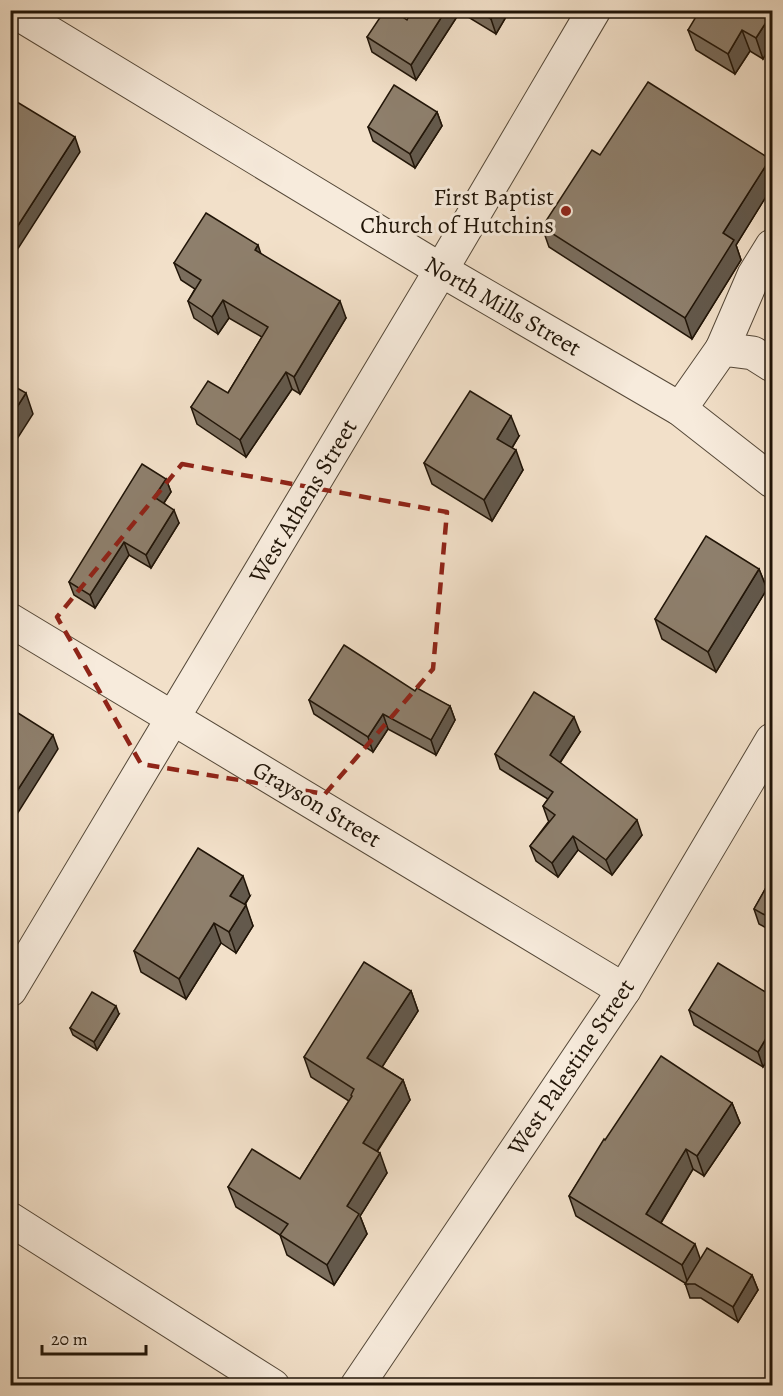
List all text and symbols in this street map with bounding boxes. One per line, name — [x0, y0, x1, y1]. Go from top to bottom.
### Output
place label: First Baptist Church of Hutchins — [360, 181, 554, 241]
marker: First Baptist Church of Hutchins — [559, 204, 573, 218]
street label: North Mills Street — [419, 248, 587, 364]
street label: West Athens Street — [241, 413, 365, 590]
street label: Grayson Street — [247, 753, 387, 855]
street label: West Palestine Street — [500, 973, 642, 1162]
scale bar — [42, 1318, 146, 1356]
text: 20 m — [51, 1327, 88, 1351]

